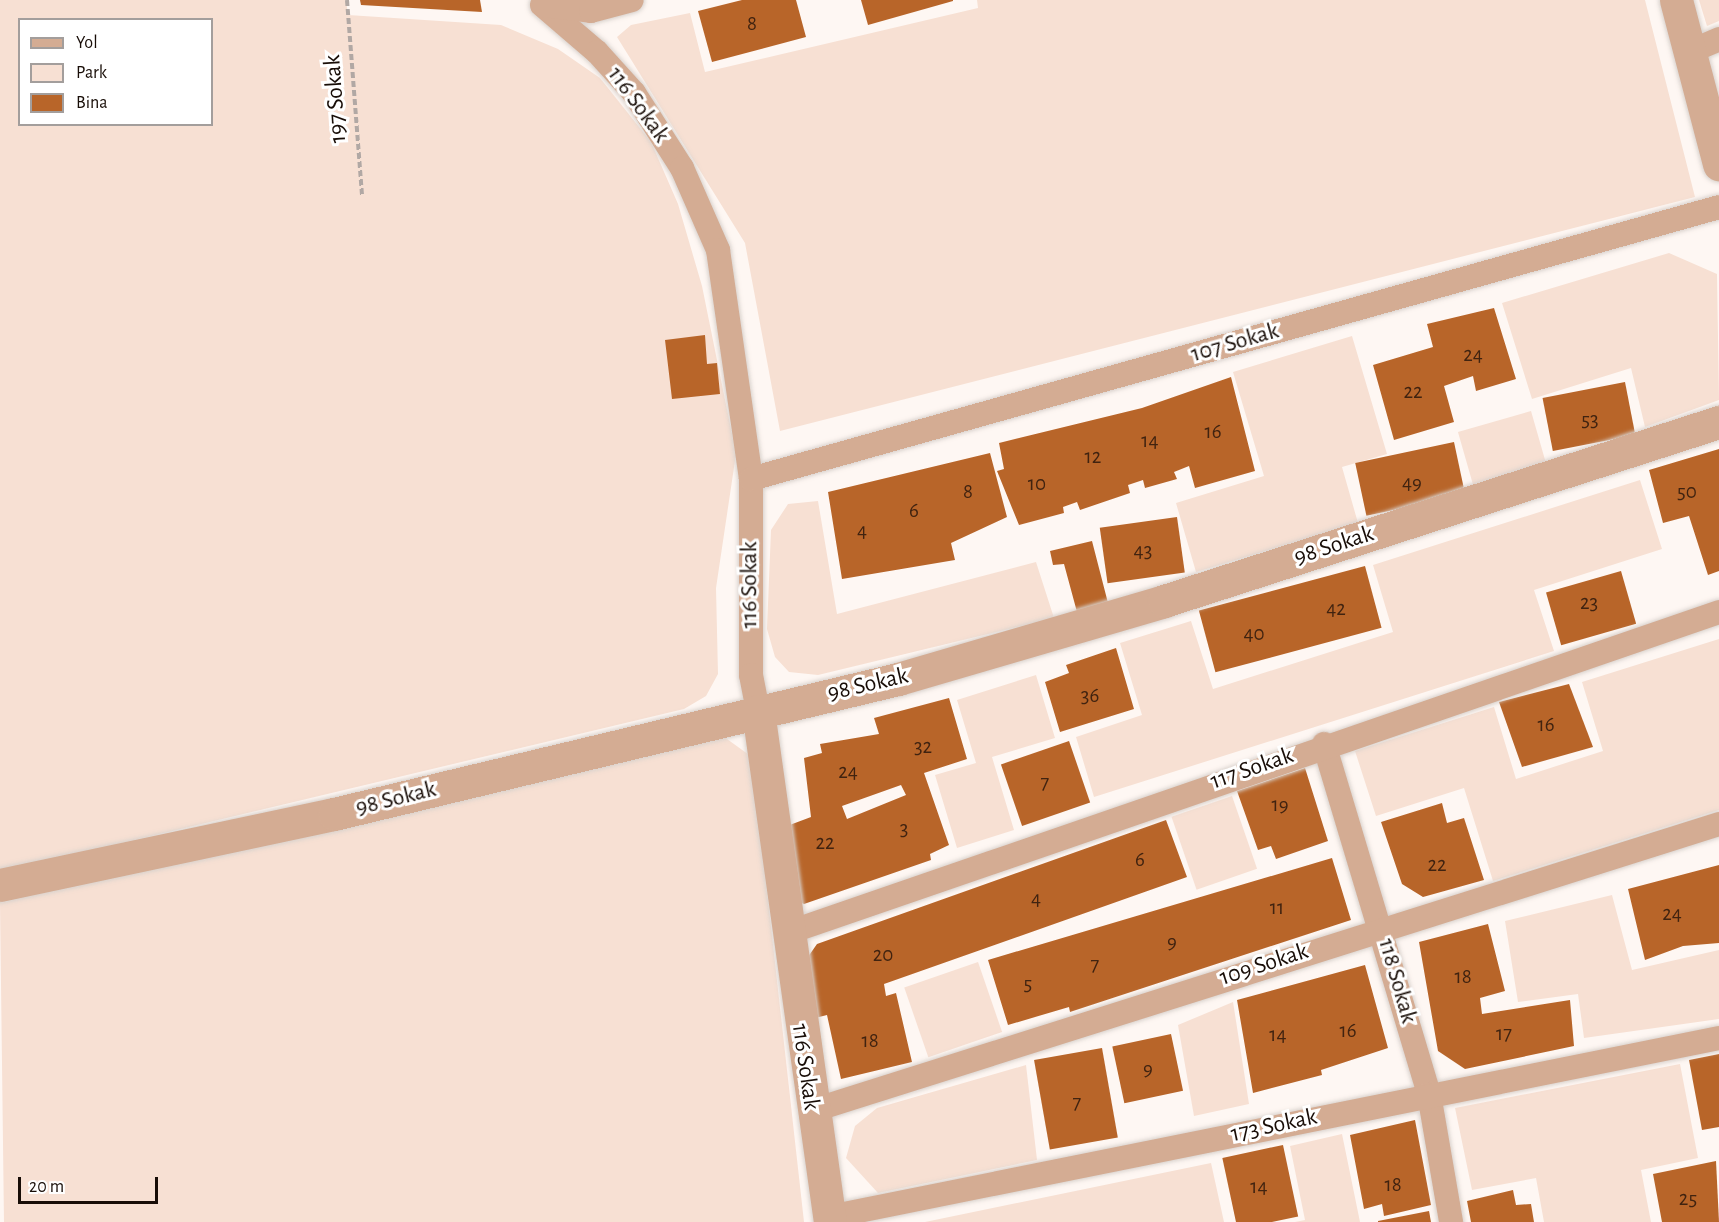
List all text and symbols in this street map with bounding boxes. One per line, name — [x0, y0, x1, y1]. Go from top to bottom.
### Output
house number: 8 — [747, 11, 757, 37]
legend — [18, 18, 213, 126]
text: Yol — [76, 34, 98, 52]
street label: 197 Sokak — [319, 54, 353, 144]
street label: 116 Sokak — [601, 61, 675, 149]
text: Park — [76, 64, 107, 82]
text: Bina — [76, 94, 108, 112]
street label: 107 Sokak — [1188, 317, 1282, 369]
house number: 24 — [1463, 342, 1483, 368]
house number: 22 — [1403, 379, 1423, 405]
house number: 53 — [1581, 407, 1599, 433]
house number: 16 — [1204, 419, 1222, 445]
house number: 14 — [1141, 428, 1159, 454]
house number: 12 — [1085, 444, 1101, 470]
house number: 49 — [1402, 470, 1422, 496]
house number: 10 — [1028, 471, 1046, 497]
house number: 8 — [963, 479, 973, 505]
house number: 50 — [1677, 479, 1697, 505]
house number: 6 — [909, 498, 919, 524]
house number: 4 — [857, 518, 867, 544]
street label: 98 Sokak — [1291, 520, 1377, 572]
house number: 43 — [1134, 538, 1152, 564]
street label: 116 Sokak — [736, 542, 764, 628]
house number: 23 — [1580, 590, 1598, 616]
house number: 42 — [1326, 596, 1346, 622]
house number: 40 — [1243, 621, 1265, 647]
street label: 98 Sokak — [825, 662, 911, 708]
house number: 36 — [1081, 683, 1099, 709]
house number: 16 — [1537, 712, 1555, 738]
house number: 32 — [914, 734, 932, 760]
street label: 117 Sokak — [1207, 741, 1297, 797]
house number: 24 — [838, 759, 858, 785]
house number: 7 — [1041, 770, 1049, 796]
street label: 98 Sokak — [353, 775, 439, 823]
house number: 19 — [1271, 792, 1289, 818]
house number: 3 — [900, 816, 908, 842]
house number: 22 — [815, 830, 835, 856]
house number: 6 — [1135, 847, 1145, 873]
house number: 22 — [1427, 852, 1447, 878]
house number: 4 — [1031, 886, 1041, 912]
house number: 11 — [1270, 895, 1284, 921]
house number: 24 — [1662, 901, 1682, 927]
house number: 9 — [1167, 929, 1177, 955]
street label: 118 Sokak — [1371, 935, 1423, 1027]
street label: 109 Sokak — [1216, 937, 1312, 993]
house number: 20 — [873, 942, 893, 968]
house number: 7 — [1091, 952, 1099, 978]
house number: 18 — [1454, 964, 1472, 990]
house number: 5 — [1024, 971, 1032, 997]
house number: 16 — [1339, 1018, 1357, 1044]
house number: 17 — [1496, 1021, 1512, 1047]
street label: 116 Sokak — [785, 1022, 825, 1112]
house number: 14 — [1269, 1022, 1287, 1048]
house number: 18 — [861, 1028, 879, 1054]
house number: 9 — [1143, 1056, 1153, 1082]
house number: 7 — [1073, 1090, 1081, 1116]
street label: 173 Sokak — [1228, 1103, 1320, 1149]
scale bar — [21, 1165, 160, 1203]
house number: 18 — [1384, 1172, 1402, 1198]
house number: 14 — [1250, 1174, 1268, 1200]
text: 20 m — [29, 1178, 64, 1196]
house number: 25 — [1679, 1186, 1697, 1212]

